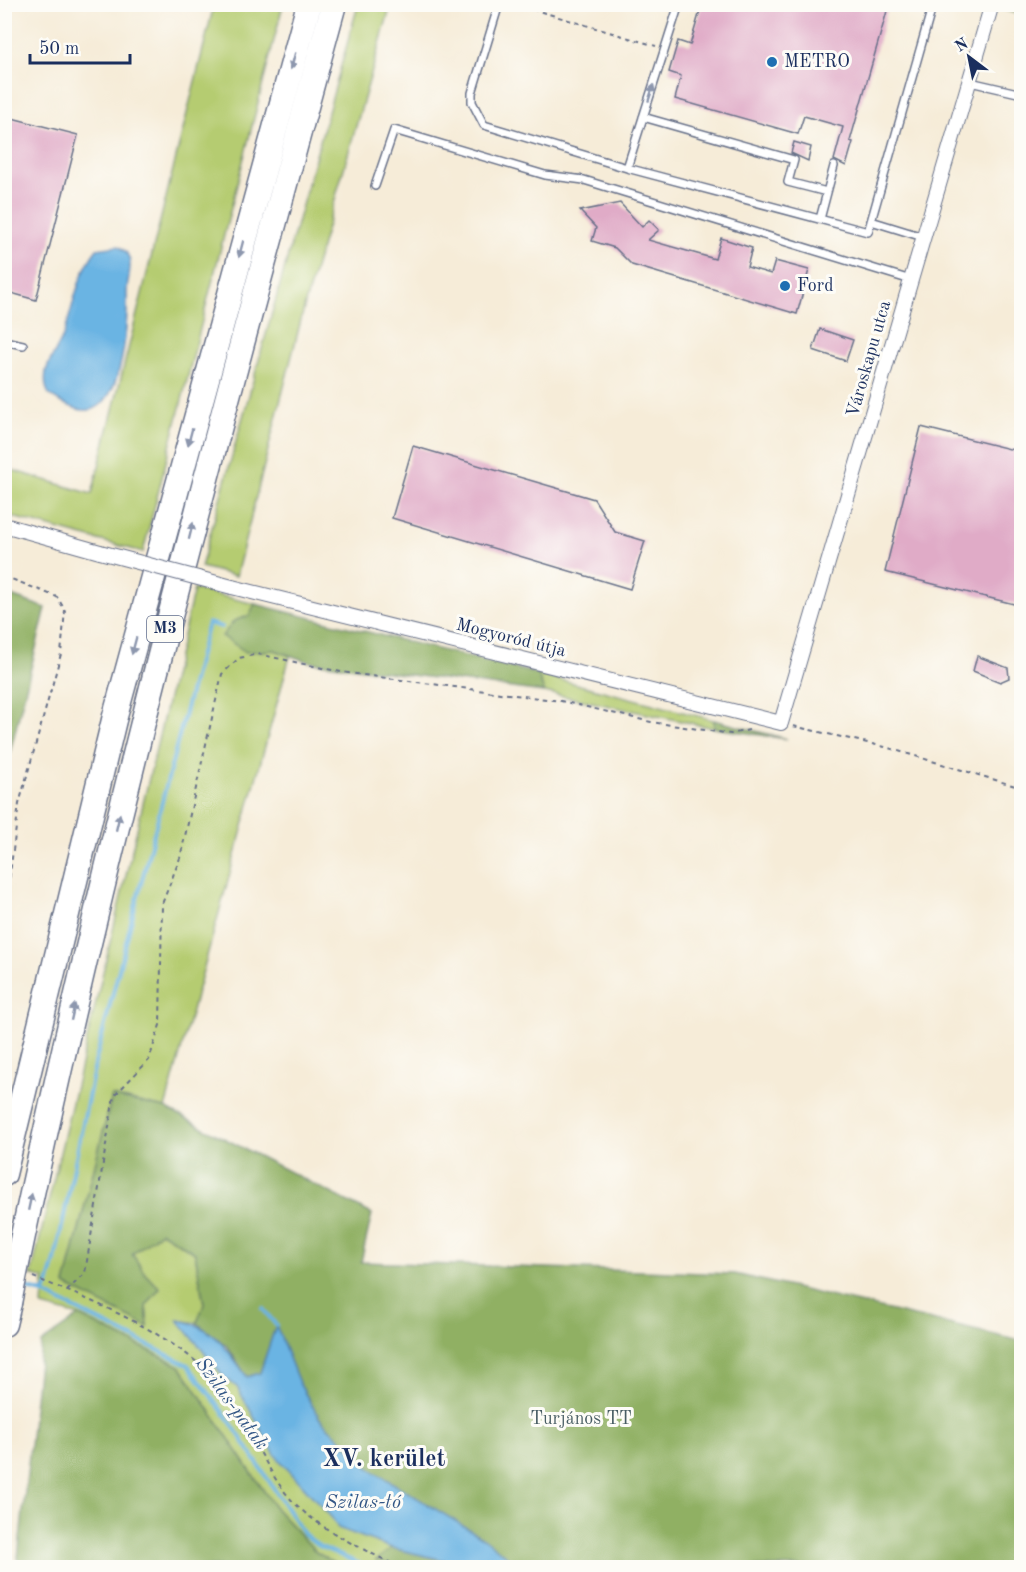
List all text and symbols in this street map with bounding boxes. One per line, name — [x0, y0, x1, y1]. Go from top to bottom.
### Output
scale bar — [30, 27, 130, 65]
north arrow — [939, 27, 999, 87]
text: N — [953, 36, 972, 56]
text: 50 m — [39, 40, 79, 58]
one-way arrow — [288, 52, 297, 70]
place label: METRO — [784, 53, 850, 71]
marker: METRO — [765, 55, 779, 69]
one-way arrow — [647, 84, 656, 102]
one-way arrow — [236, 240, 246, 258]
place label: Ford — [797, 277, 834, 295]
marker: Ford — [778, 279, 792, 293]
street label: Városkapu utca — [844, 299, 894, 419]
one-way arrow — [184, 428, 194, 446]
one-way arrow — [186, 522, 196, 540]
road number: M3 — [147, 616, 183, 642]
street label: Mogyoród útja — [454, 616, 568, 660]
one-way arrow — [129, 637, 138, 655]
one-way arrow — [113, 813, 123, 831]
one-way arrow — [68, 1002, 78, 1021]
one-way arrow — [26, 1192, 35, 1211]
water label: Szilas-patak — [191, 1354, 271, 1454]
park label: Turjános TT — [530, 1410, 632, 1428]
district label: XV. kerület — [323, 1448, 446, 1472]
water label: Szilas-tó — [325, 1493, 402, 1513]

